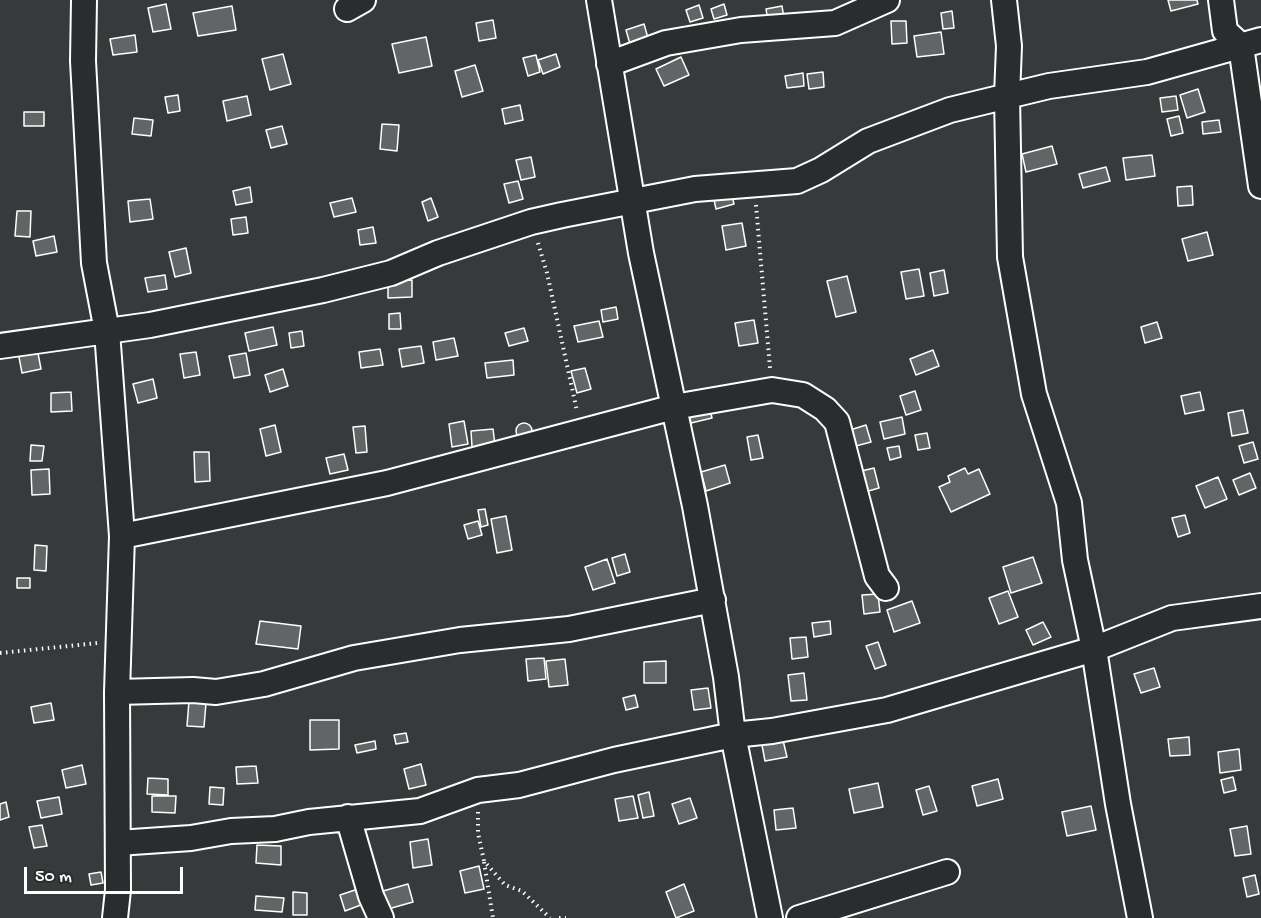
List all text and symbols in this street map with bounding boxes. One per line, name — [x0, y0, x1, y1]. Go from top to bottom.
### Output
scale bar — [27, 855, 186, 893]
text: 50 m — [35, 867, 72, 888]

